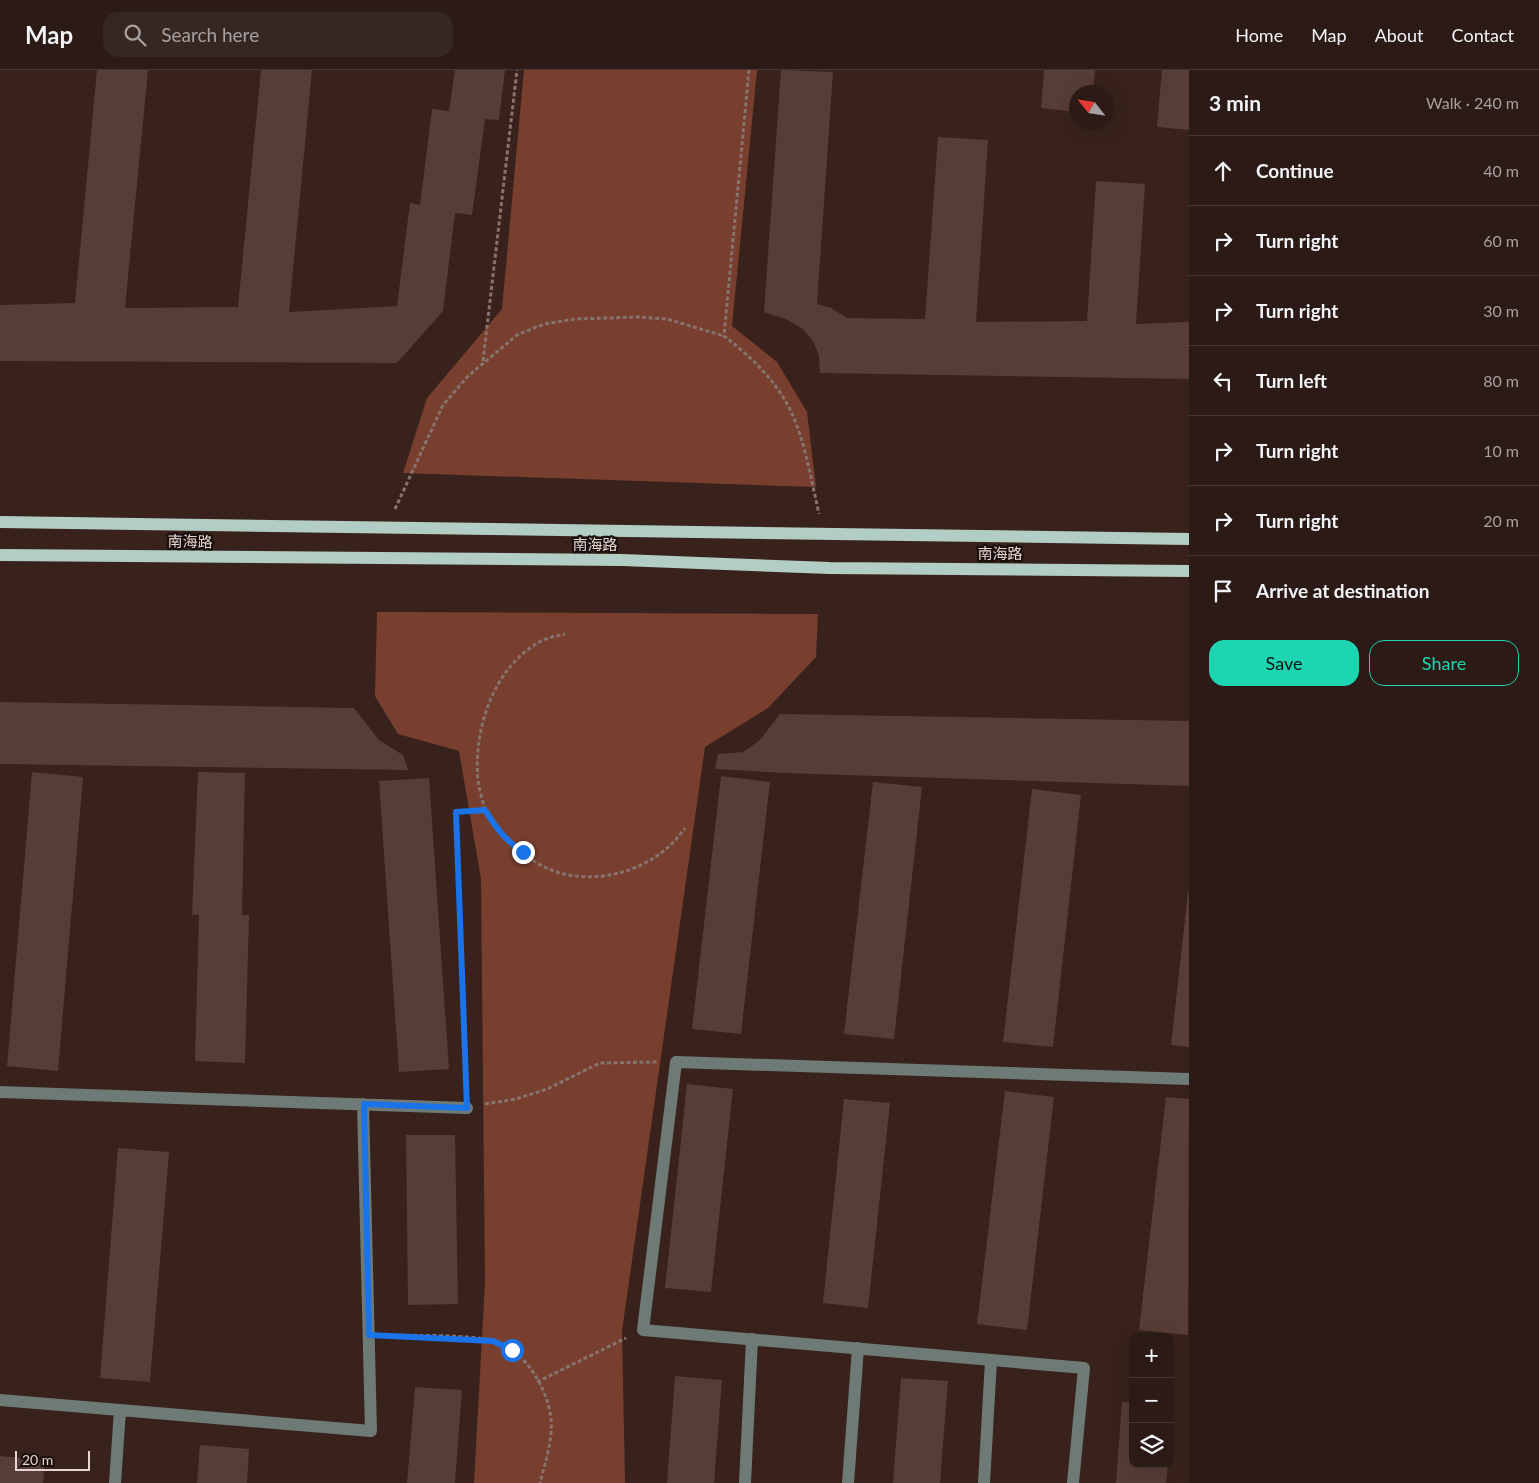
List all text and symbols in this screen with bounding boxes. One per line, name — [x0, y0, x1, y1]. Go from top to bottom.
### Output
search box — [103, 12, 453, 57]
text: Map — [25, 20, 73, 49]
icon: search — [121, 21, 149, 49]
text: Search here — [161, 23, 259, 46]
text: Home — [1235, 24, 1283, 46]
text: Map — [1311, 24, 1347, 46]
text: About — [1375, 24, 1424, 46]
text: Contact — [1452, 24, 1514, 46]
north arrow — [1069, 85, 1114, 130]
text: 3 min — [1209, 90, 1261, 115]
text: Walk · 240 m — [1426, 93, 1519, 112]
icon: ahead — [1209, 157, 1237, 185]
text: Continue — [1256, 159, 1334, 182]
text: 40 m — [1483, 161, 1519, 180]
icon: right — [1209, 227, 1237, 255]
text: Turn right — [1256, 229, 1338, 252]
text: 60 m — [1483, 231, 1519, 250]
icon: right — [1209, 297, 1237, 325]
text: Turn right — [1256, 299, 1338, 322]
text: 30 m — [1483, 301, 1519, 320]
icon: left — [1209, 367, 1237, 395]
text: Turn left — [1256, 369, 1327, 392]
text: 80 m — [1483, 371, 1519, 390]
icon: right — [1209, 437, 1237, 465]
text: Turn right — [1256, 439, 1338, 462]
text: 10 m — [1483, 441, 1519, 460]
icon: right — [1209, 507, 1237, 535]
text: Turn right — [1256, 509, 1338, 532]
text: 20 m — [1483, 511, 1519, 530]
street label: 南海路 — [167, 532, 213, 550]
street label: 南海路 — [572, 535, 618, 553]
street label: 南海路 — [977, 544, 1023, 562]
icon: arrive — [1209, 577, 1237, 605]
text: Arrive at destination — [1256, 579, 1429, 602]
button: Save — [1209, 640, 1359, 686]
button: Share — [1369, 640, 1519, 686]
route end — [512, 841, 535, 864]
map controls — [1129, 1333, 1174, 1468]
button: + — [1129, 1333, 1174, 1378]
route start — [501, 1339, 524, 1362]
button: − — [1129, 1378, 1174, 1423]
button: layers — [1129, 1423, 1174, 1468]
scale bar — [15, 1448, 90, 1471]
text: 20 m — [22, 1451, 53, 1468]

